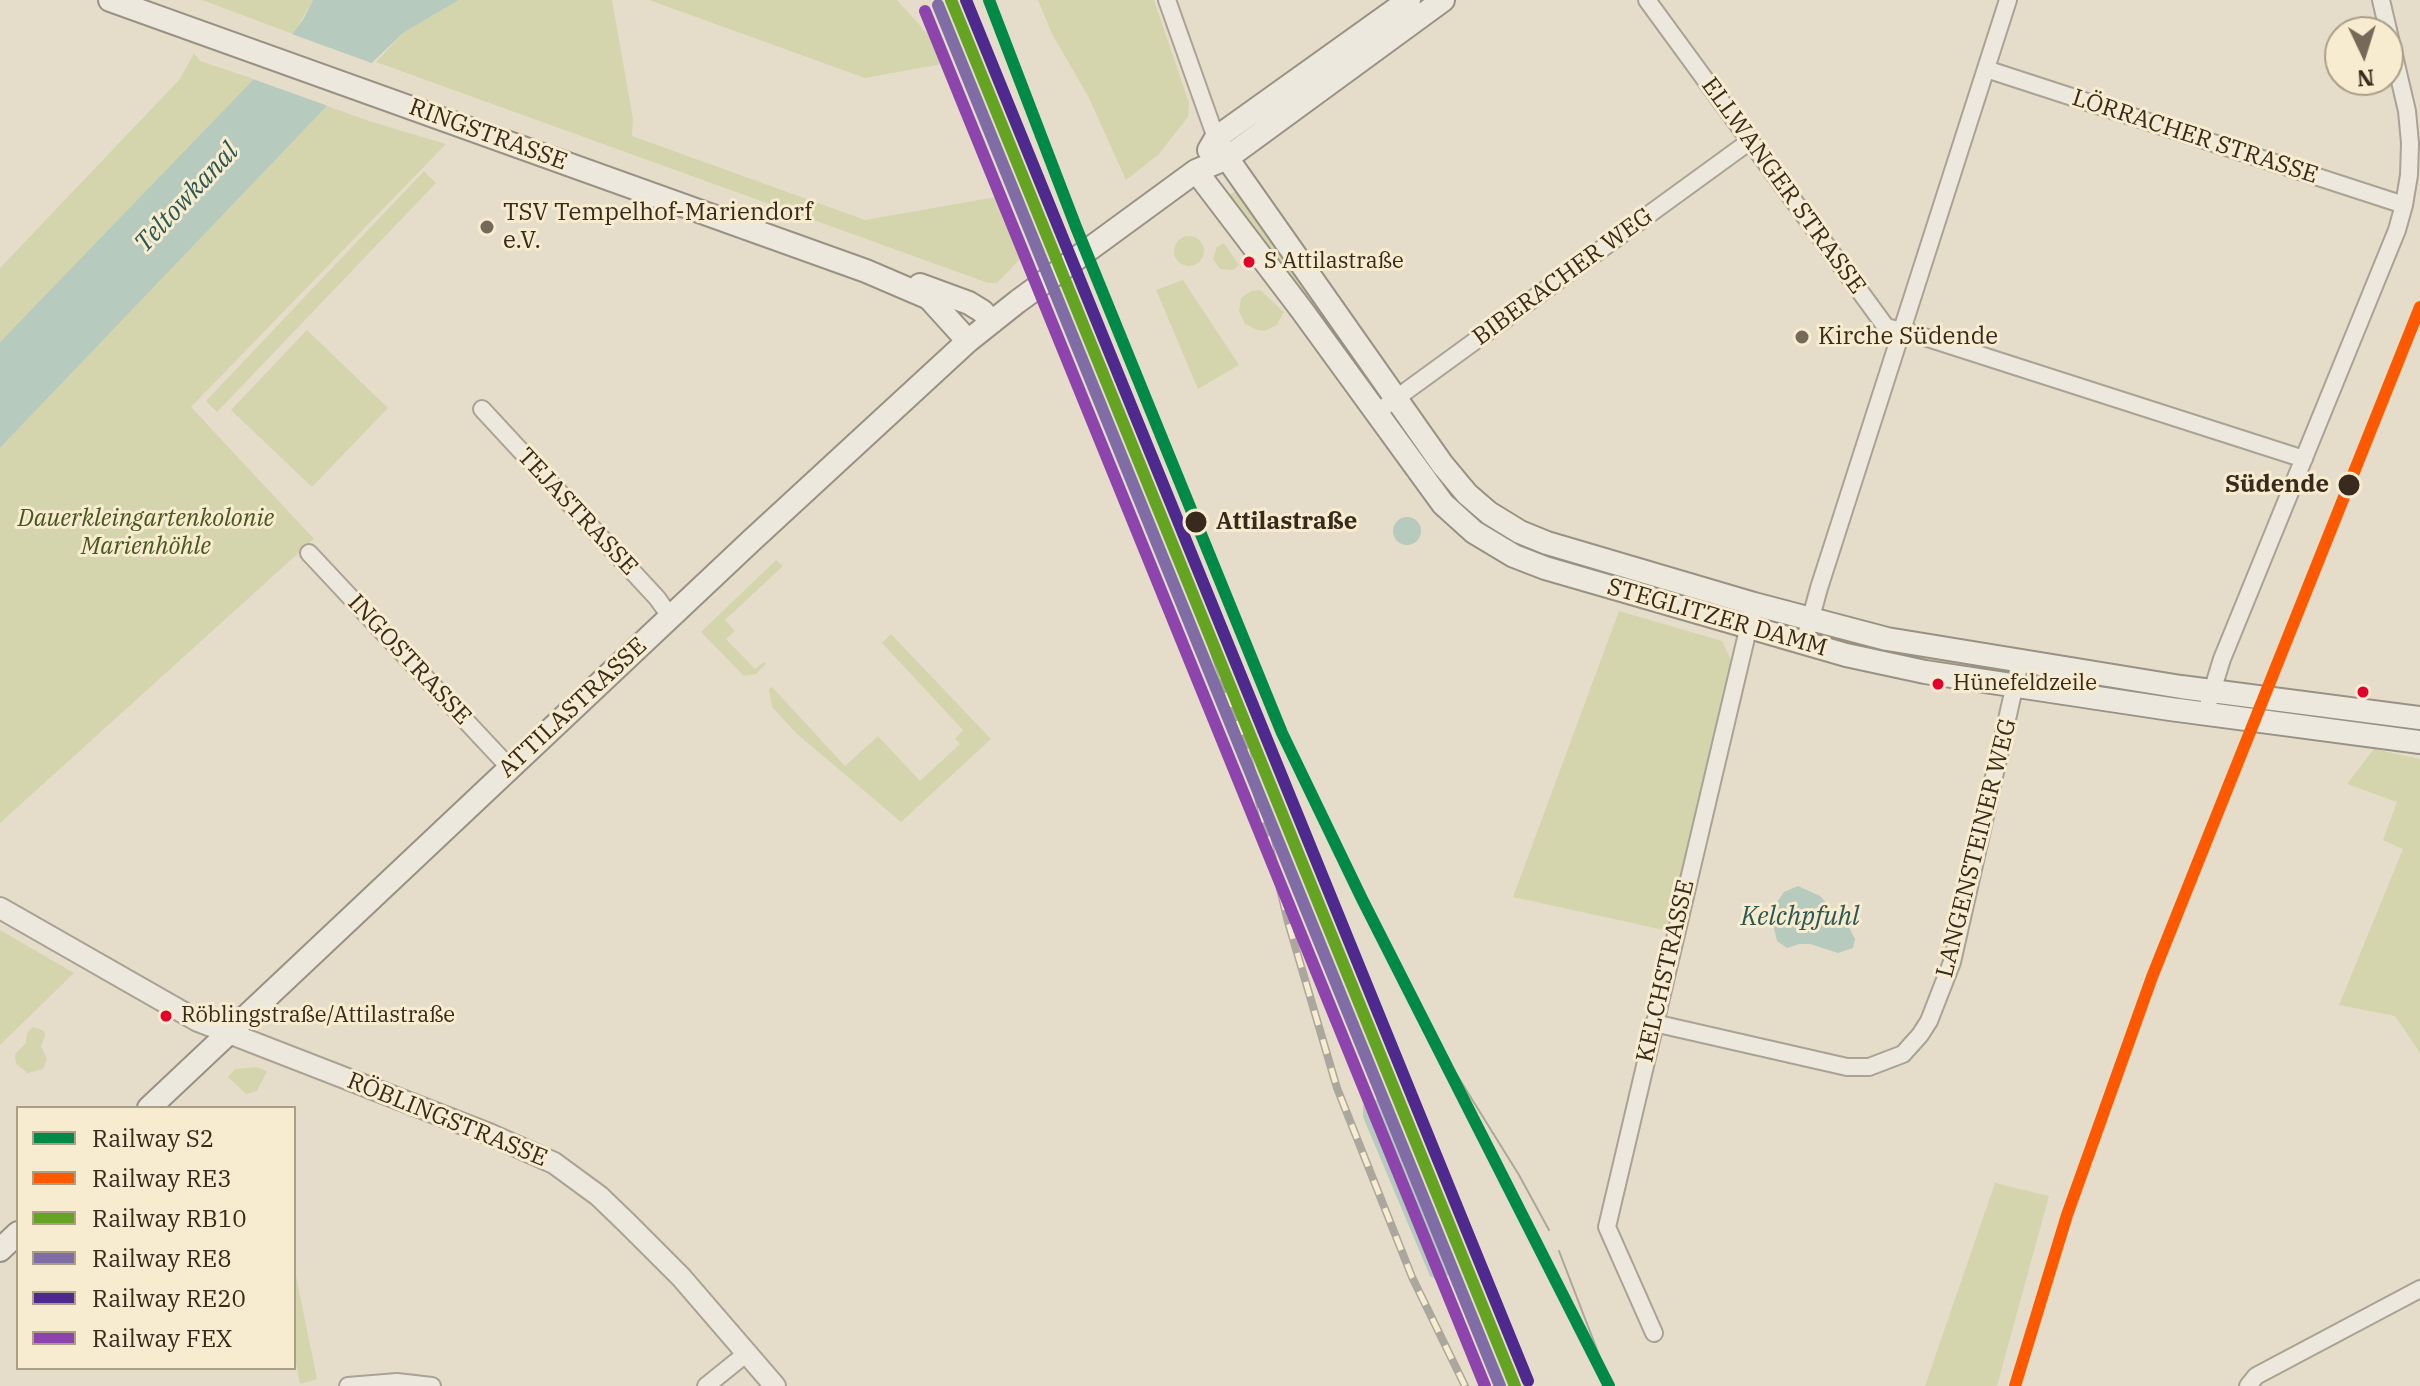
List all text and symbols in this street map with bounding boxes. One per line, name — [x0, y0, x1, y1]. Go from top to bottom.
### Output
north arrow — [2324, 16, 2404, 96]
text: N — [2356, 63, 2375, 94]
street label: ELLWANGER STRASSE — [1695, 72, 1871, 300]
street label: LÖRRACHER STRASSE — [2068, 84, 2322, 190]
street label: RINGSTRASSE — [405, 93, 571, 177]
water label: Teltowkanal — [129, 137, 245, 259]
place label: TSV Tempelhof-Mariendorf e.V. — [503, 199, 812, 255]
street label: BIBERACHER WEG — [1467, 202, 1659, 352]
marker: TSV Tempelhof-Mariendorf e.V. — [478, 218, 496, 236]
place label: S Attilastraße — [1264, 249, 1404, 275]
marker: S Attilastraße — [1241, 254, 1257, 270]
place label: Kirche Südende — [1818, 323, 1998, 351]
marker: Kirche Südende — [1793, 328, 1811, 346]
street label: TEJASTRASSE — [511, 442, 643, 582]
place label: Südende — [2225, 471, 2329, 499]
marker: Südende — [2336, 472, 2362, 498]
park label: Dauerkleingartenkolonie Marienhöhle — [18, 505, 274, 561]
place label: Attilastraße — [1216, 508, 1357, 536]
marker: Attilastraße — [1183, 509, 1209, 535]
street label: STEGLITZER DAMM — [1604, 573, 1830, 663]
street label: INGOSTRASSE — [341, 589, 477, 731]
street label: ATTILASTRASSE — [493, 632, 653, 784]
place label: Hünefeldzeile — [1953, 671, 2097, 697]
marker: Hünefeldzeile — [1930, 676, 1946, 692]
unlabelled marker — [2355, 684, 2371, 700]
street label: LANGENSTEINER WEG — [1931, 716, 2023, 980]
street label: KELCHSTRASSE — [1631, 877, 1701, 1065]
water label: Kelchpfuhl — [1741, 901, 1859, 933]
place label: Röblingstraße/Attilastraße — [181, 1003, 455, 1029]
marker: Röblingstraße/Attilastraße — [158, 1008, 174, 1024]
street label: RÖBLINGSTRASSE — [343, 1067, 551, 1173]
legend — [16, 1106, 296, 1370]
text: Railway S2 — [92, 1122, 214, 1154]
text: Railway RE3 — [92, 1162, 232, 1194]
text: Railway RB10 — [92, 1202, 247, 1234]
text: Railway RE8 — [92, 1242, 232, 1274]
text: Railway RE20 — [92, 1282, 246, 1314]
text: Railway FEX — [92, 1322, 232, 1354]

